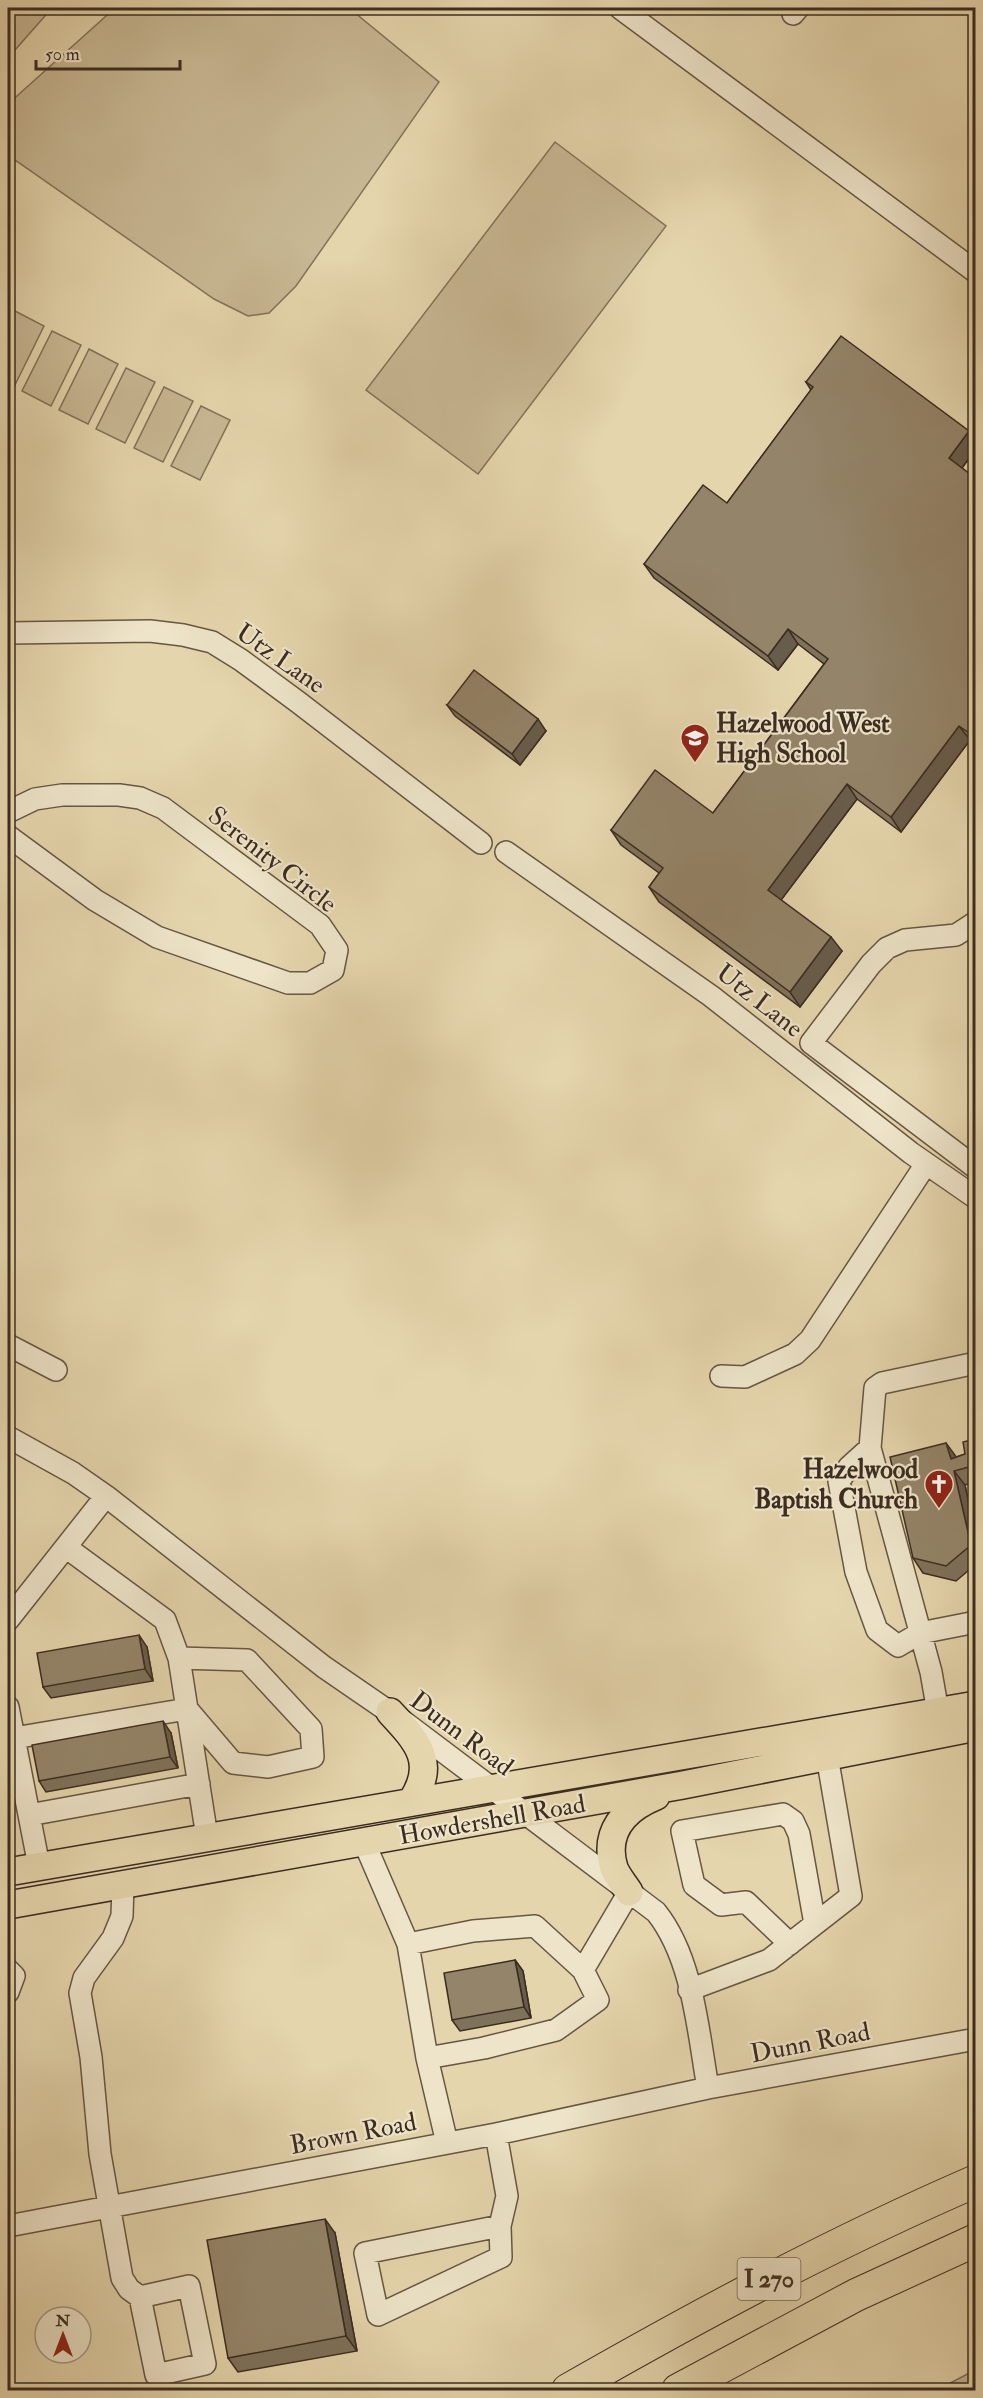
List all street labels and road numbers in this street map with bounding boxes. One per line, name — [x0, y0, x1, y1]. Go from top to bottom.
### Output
street label: Utz Lane — [230, 617, 331, 701]
street label: Serenity Circle — [202, 800, 343, 920]
street label: Utz Lane — [710, 957, 809, 1045]
street label: Dunn Road — [403, 1685, 520, 1783]
street label: Howdershell Road — [396, 1788, 588, 1852]
street label: Dunn Road — [748, 2016, 873, 2070]
street label: Brown Road — [287, 2106, 419, 2162]
road number: I 270 — [738, 2258, 800, 2300]

